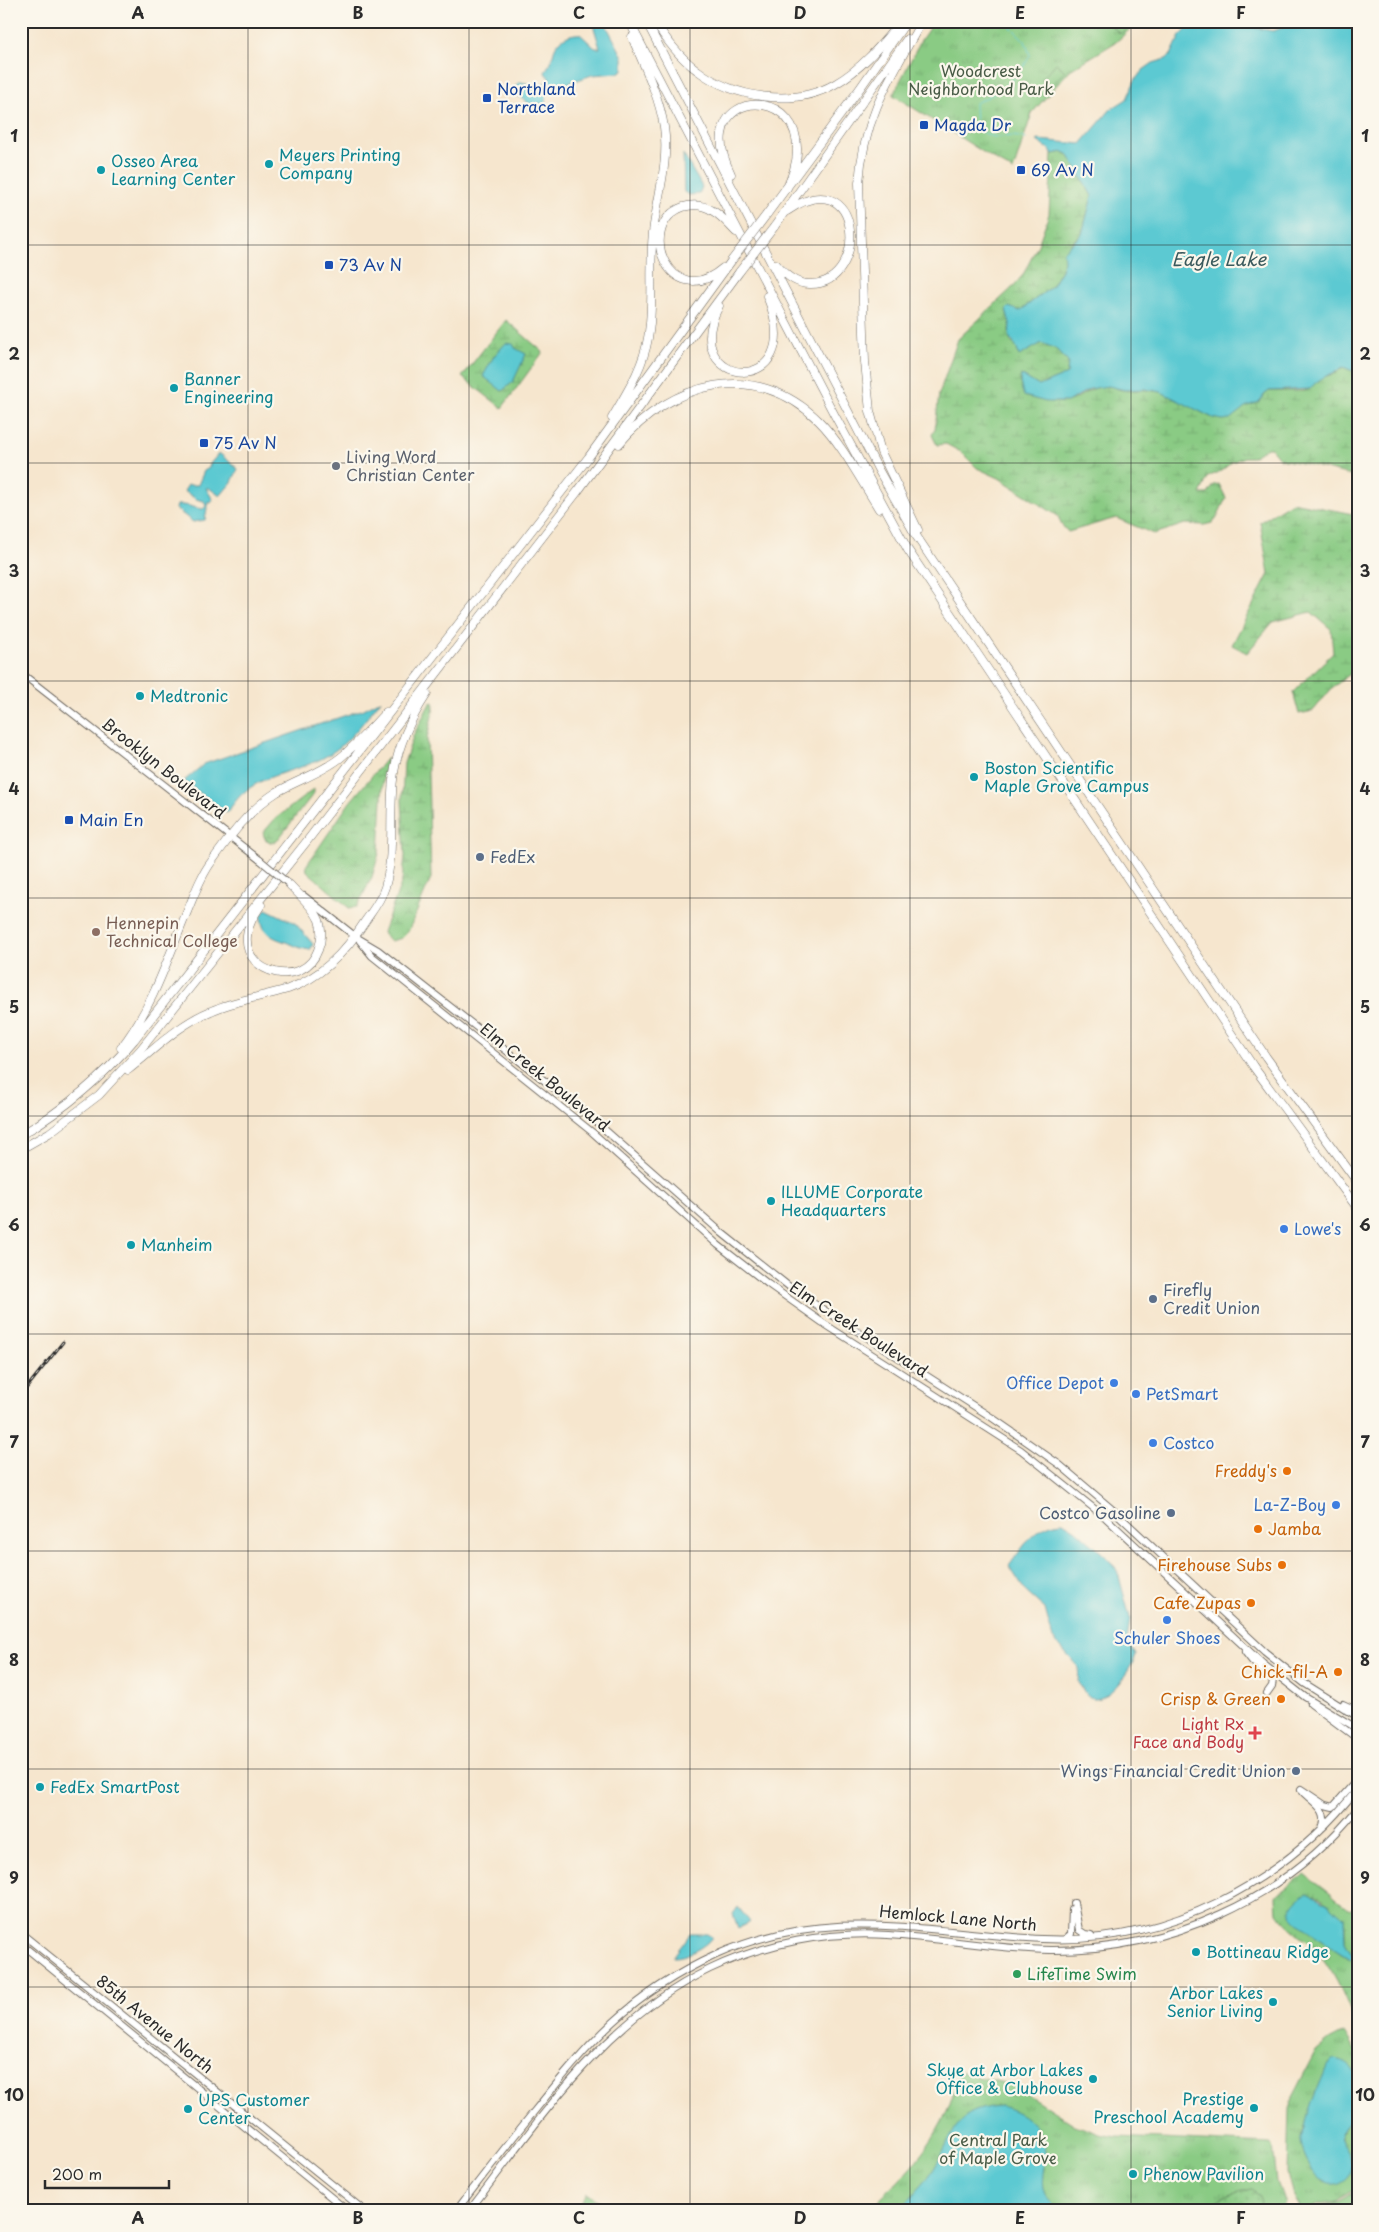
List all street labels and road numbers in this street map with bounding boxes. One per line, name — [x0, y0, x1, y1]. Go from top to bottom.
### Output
street label: Brooklyn Boulevard — [97, 711, 232, 824]
street label: Elm Creek Boulevard — [476, 1016, 616, 1136]
street label: Elm Creek Boulevard — [786, 1274, 934, 1382]
street label: Hemlock Lane North — [878, 1898, 1038, 1936]
street label: 85th Avenue North — [92, 1968, 219, 2078]

